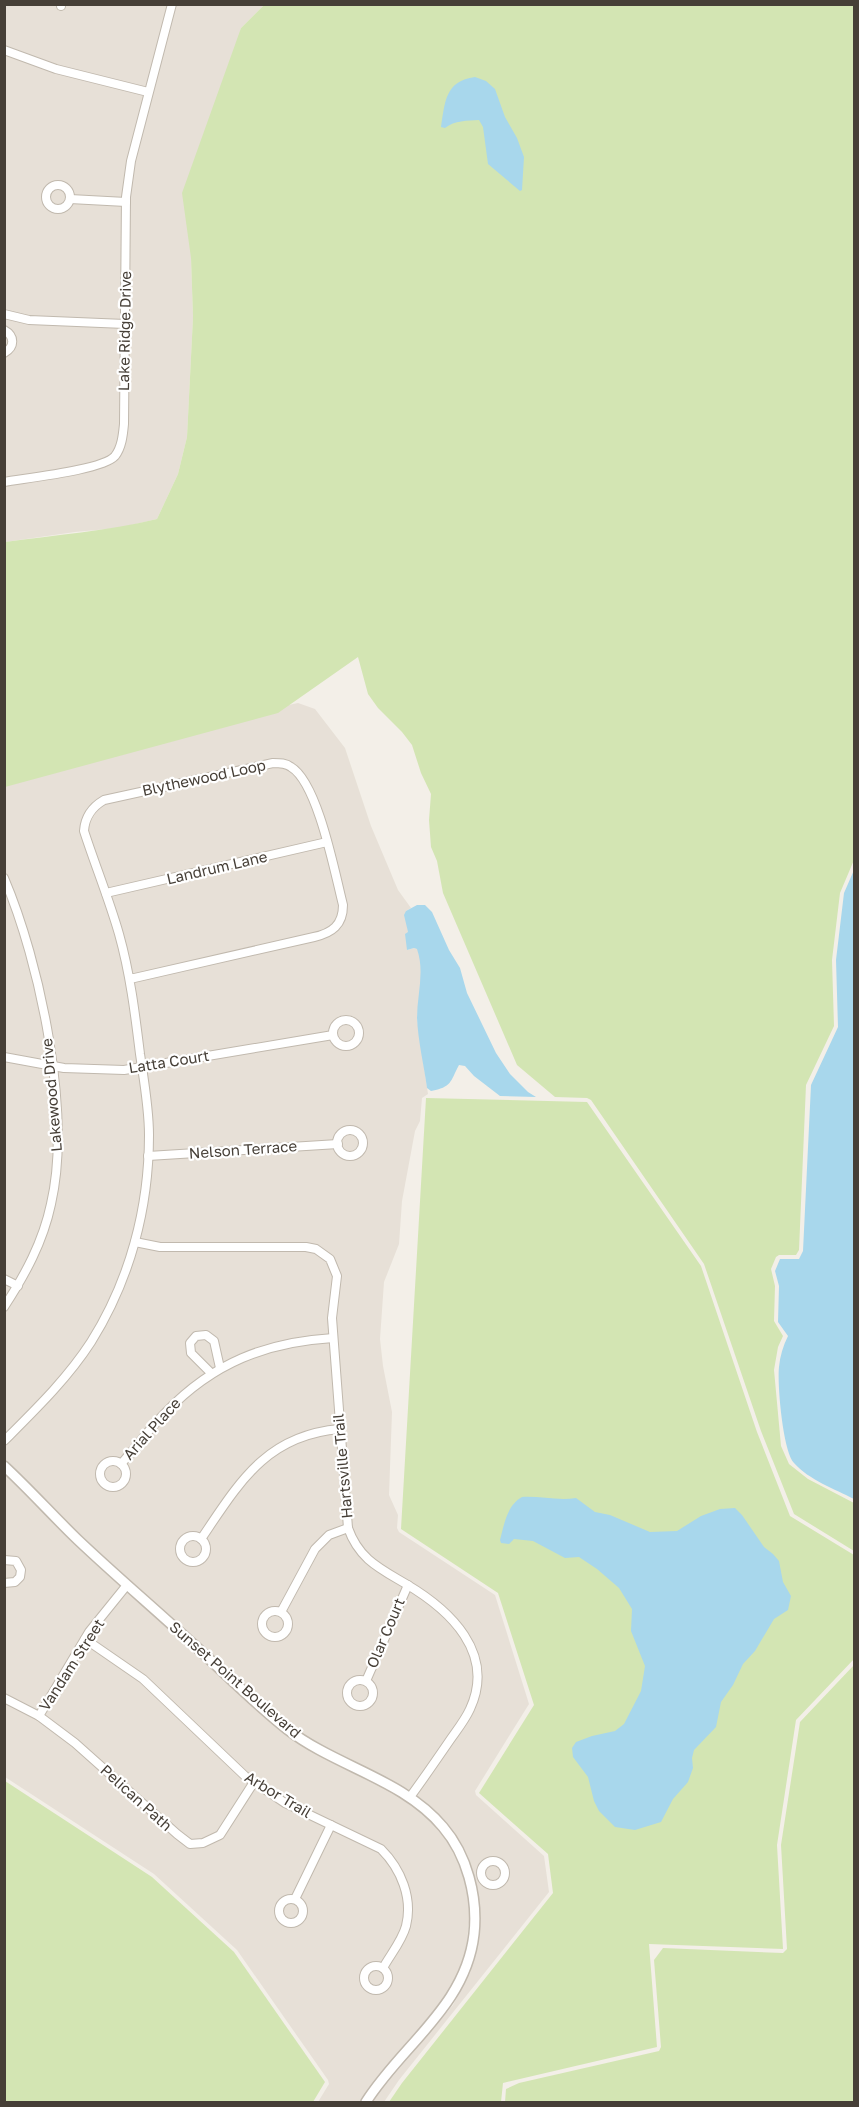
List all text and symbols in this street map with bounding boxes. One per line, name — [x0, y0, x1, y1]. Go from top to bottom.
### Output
street label: Lake Ridge Drive — [114, 270, 134, 391]
street label: Blythewood Loop — [140, 755, 267, 799]
street label: Landrum Lane — [165, 847, 269, 887]
street label: Lakewood Drive — [37, 1037, 65, 1153]
street label: Latta Court — [127, 1046, 211, 1076]
street label: Nelson Terrace — [188, 1136, 298, 1162]
street label: Arial Place — [119, 1394, 184, 1463]
street label: Hartsville Trail — [328, 1413, 356, 1519]
street label: Olar Court — [362, 1595, 408, 1670]
street label: Vandam Street — [35, 1615, 108, 1714]
street label: Sunset Point Boulevard — [166, 1617, 305, 1741]
street label: Pelican Path — [97, 1760, 176, 1834]
street label: Arbor Trail — [242, 1767, 315, 1821]

